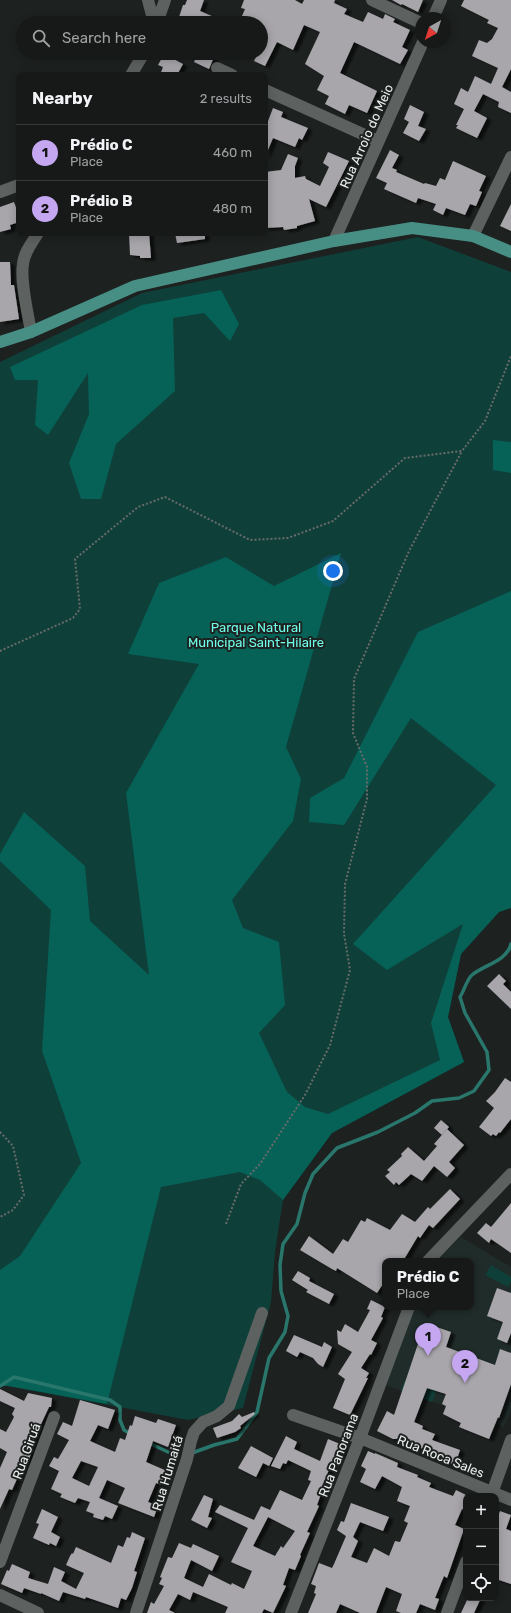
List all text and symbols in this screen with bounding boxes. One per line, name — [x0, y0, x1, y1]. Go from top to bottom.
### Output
north arrow — [415, 12, 451, 48]
search box — [16, 16, 268, 60]
icon: search — [30, 27, 52, 49]
text: Search here — [62, 29, 146, 47]
street label: Rua Arroio do Meio — [337, 82, 396, 191]
text: Nearby — [32, 88, 93, 108]
text: 2 results — [200, 91, 252, 106]
text: Prédio C — [70, 136, 132, 154]
text: 1 — [42, 145, 48, 160]
text: 460 m — [213, 145, 252, 160]
text: Place — [70, 154, 103, 169]
text: Prédio B — [70, 192, 132, 210]
text: 2 — [41, 201, 49, 216]
text: 480 m — [213, 201, 252, 216]
text: Place — [70, 210, 103, 225]
your location — [323, 561, 343, 581]
park label: Parque Natural Municipal Saint-Hilaire — [188, 620, 324, 650]
popup — [382, 1258, 474, 1310]
text: Prédio C — [397, 1268, 459, 1286]
text: Place — [397, 1286, 430, 1301]
pin: 1 — [415, 1323, 441, 1356]
pin: 2 — [452, 1350, 478, 1383]
street label: Rua Panorama — [316, 1411, 361, 1499]
street label: Rua Giruá — [9, 1421, 44, 1481]
street label: Rua Roca Sales — [395, 1432, 487, 1481]
street label: Rua Humaitá — [149, 1434, 186, 1513]
map controls — [463, 1493, 499, 1601]
button: + — [463, 1493, 499, 1529]
button: − — [463, 1529, 499, 1565]
button: locate — [463, 1565, 499, 1601]

